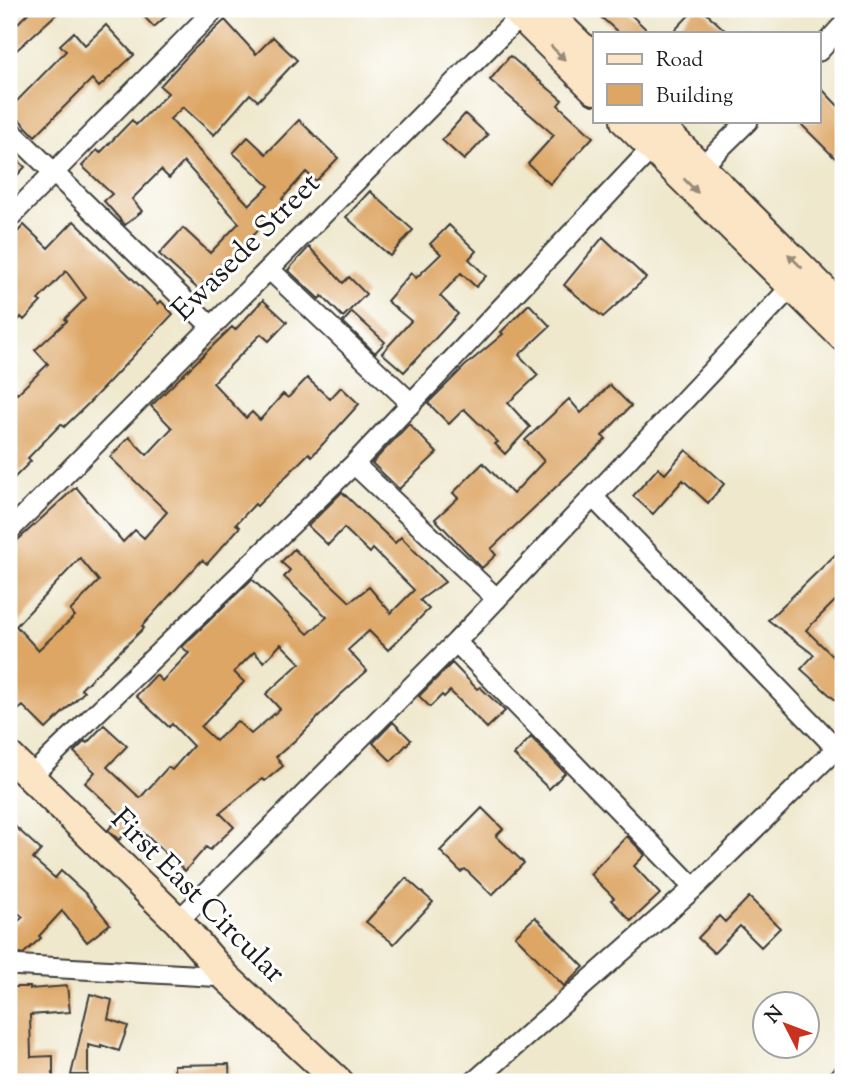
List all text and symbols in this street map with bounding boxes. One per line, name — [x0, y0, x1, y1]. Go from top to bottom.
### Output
legend — [593, 32, 820, 122]
one-way arrow — [549, 44, 565, 61]
text: Road — [656, 46, 703, 76]
text: Building — [656, 82, 733, 112]
street label: Ewasede Street — [163, 164, 331, 332]
one-way arrow — [682, 178, 699, 195]
one-way arrow — [786, 253, 803, 270]
street label: First East Circular — [100, 800, 294, 994]
north arrow — [750, 990, 820, 1060]
text: N — [760, 1001, 790, 1030]

